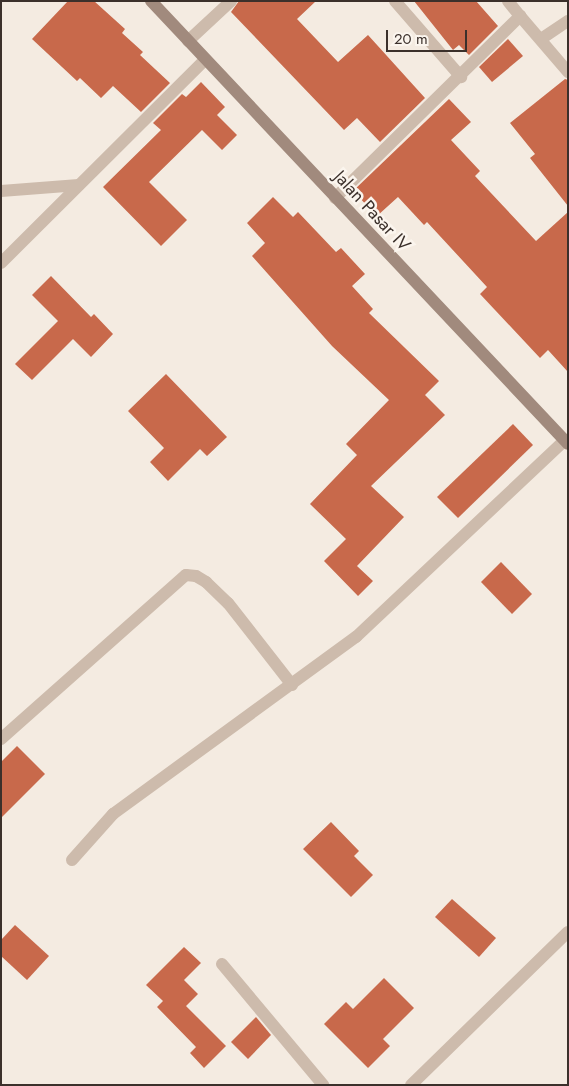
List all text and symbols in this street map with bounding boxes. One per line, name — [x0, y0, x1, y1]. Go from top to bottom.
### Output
scale bar — [389, 20, 470, 52]
text: 20 m — [394, 28, 428, 50]
street label: Jalan Pasar IV — [329, 166, 415, 256]

